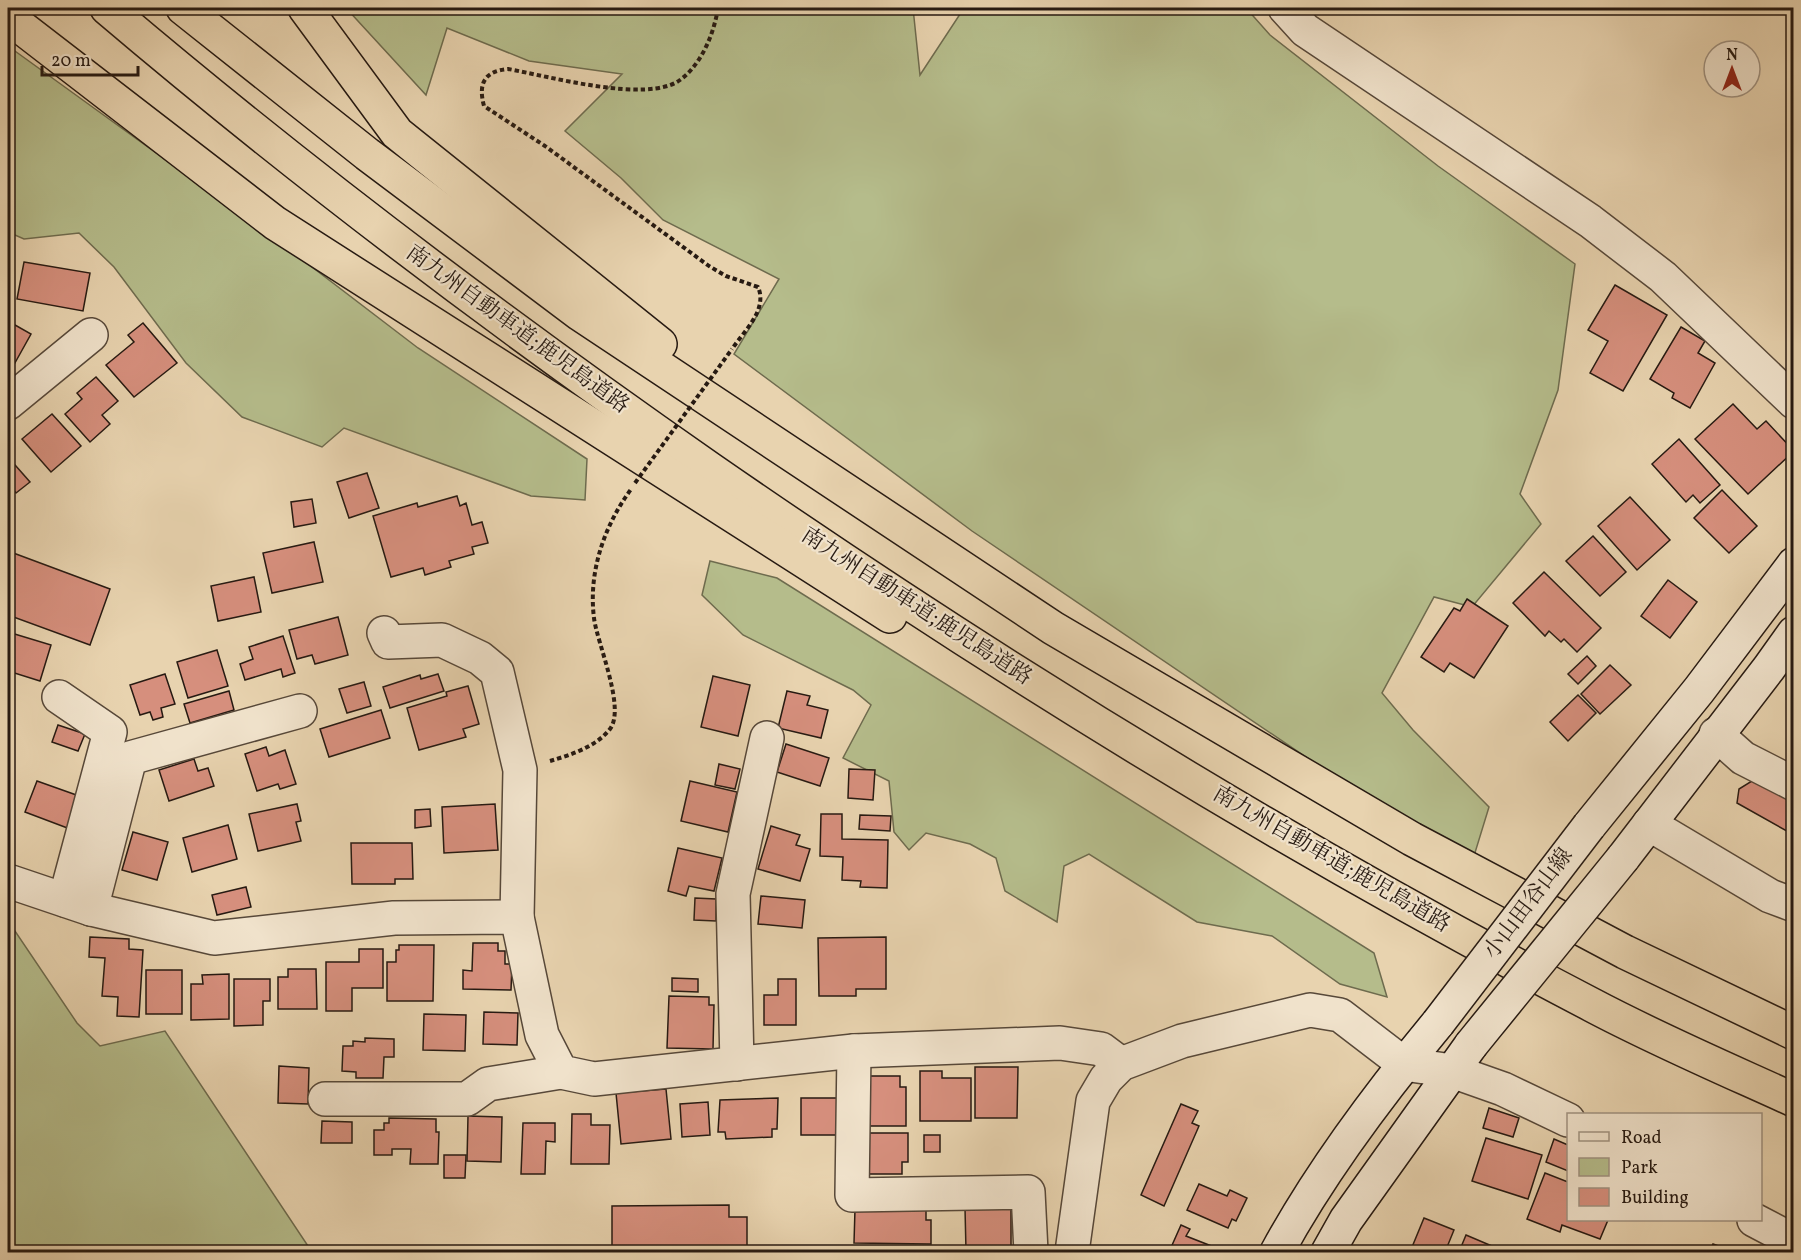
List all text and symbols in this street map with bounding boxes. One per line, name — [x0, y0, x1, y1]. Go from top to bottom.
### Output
scale bar — [42, 39, 138, 77]
north arrow — [1702, 39, 1762, 99]
text: N — [1726, 45, 1738, 67]
text: 20 m — [51, 49, 91, 74]
street label: 南九州自動車道;鹿児島道路 — [399, 238, 635, 422]
street label: 南九州自動車道;鹿児島道路 — [794, 521, 1038, 693]
street label: 南九州自動車道;鹿児島道路 — [1206, 779, 1456, 941]
street label: 小山田谷山線 — [1477, 842, 1581, 966]
legend — [1567, 1113, 1762, 1221]
text: Road — [1621, 1126, 1662, 1151]
text: Park — [1621, 1156, 1658, 1181]
text: Building — [1621, 1186, 1689, 1211]

